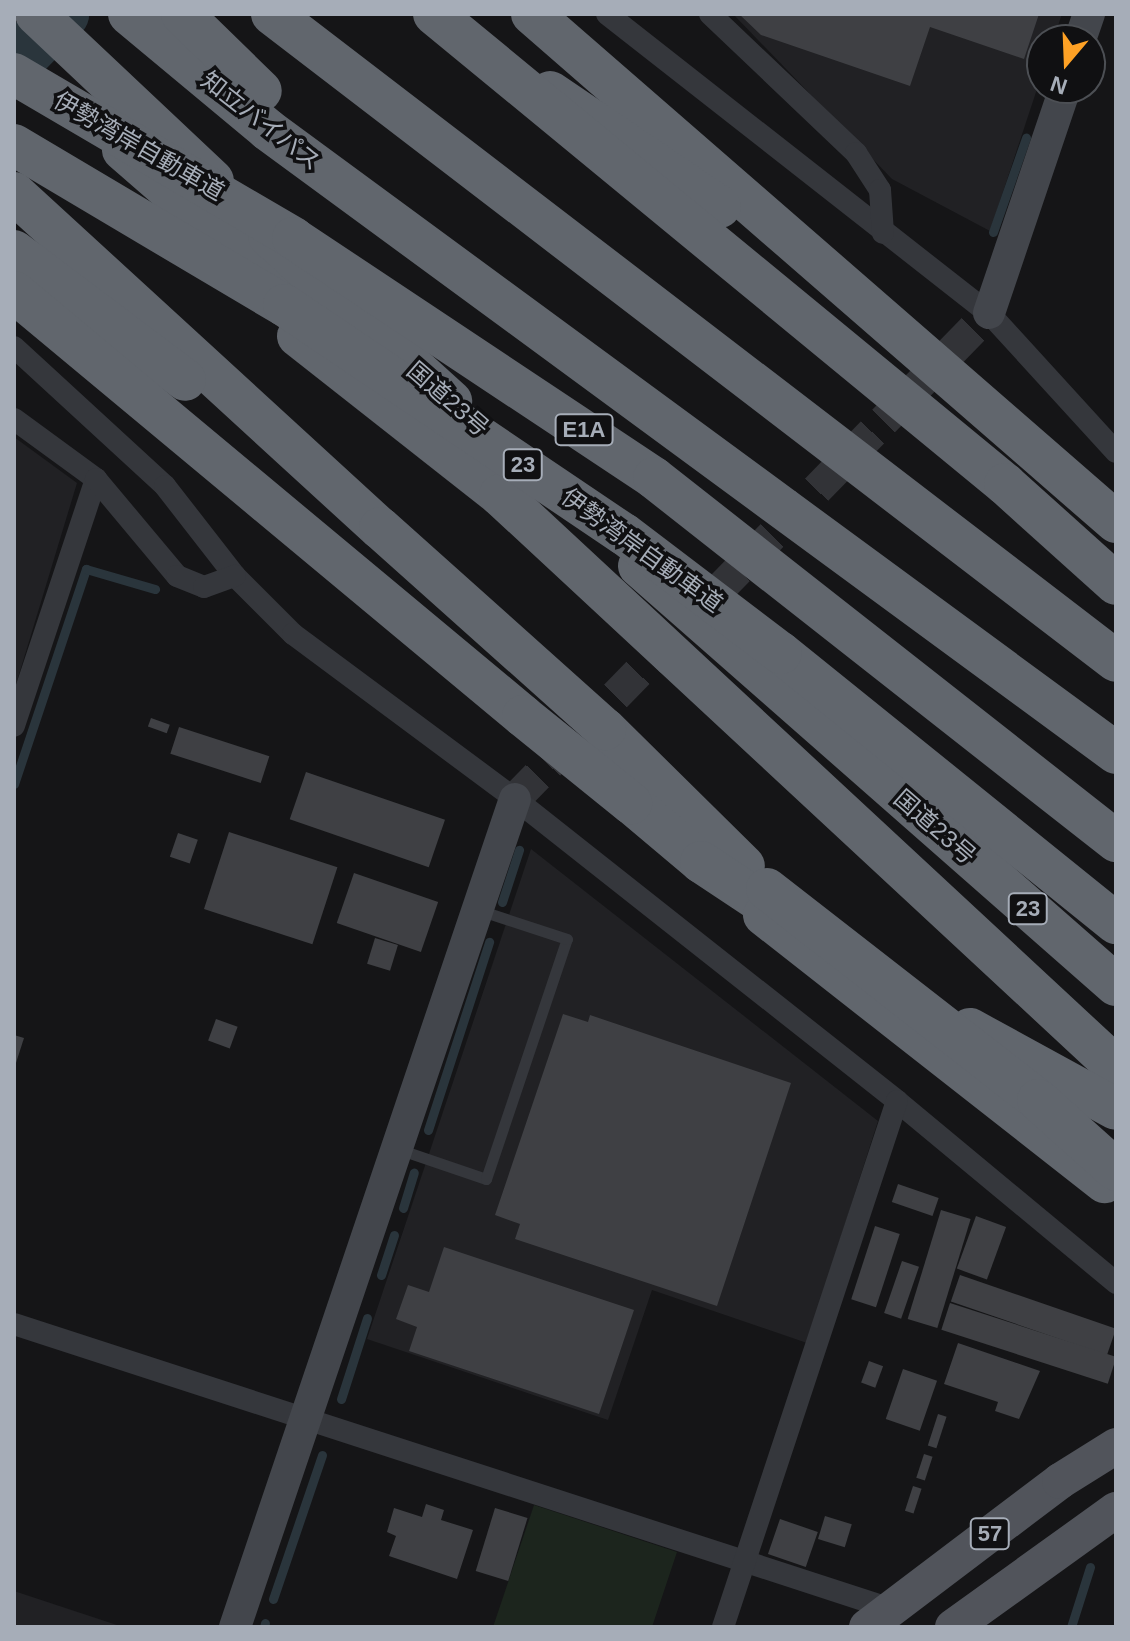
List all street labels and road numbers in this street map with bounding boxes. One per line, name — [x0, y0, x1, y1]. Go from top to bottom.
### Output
street label: 知立バイパス — [195, 65, 327, 177]
street label: 伊勢湾岸自動車道 — [49, 86, 229, 206]
street label: 国道23号 — [401, 356, 495, 442]
road number: E1A — [554, 412, 614, 448]
road number: 23 — [501, 447, 545, 483]
street label: 伊勢湾岸自動車道 — [556, 482, 728, 618]
street label: 国道23号 — [888, 784, 982, 870]
road number: 23 — [1006, 891, 1050, 927]
road number: 57 — [968, 1516, 1012, 1552]

